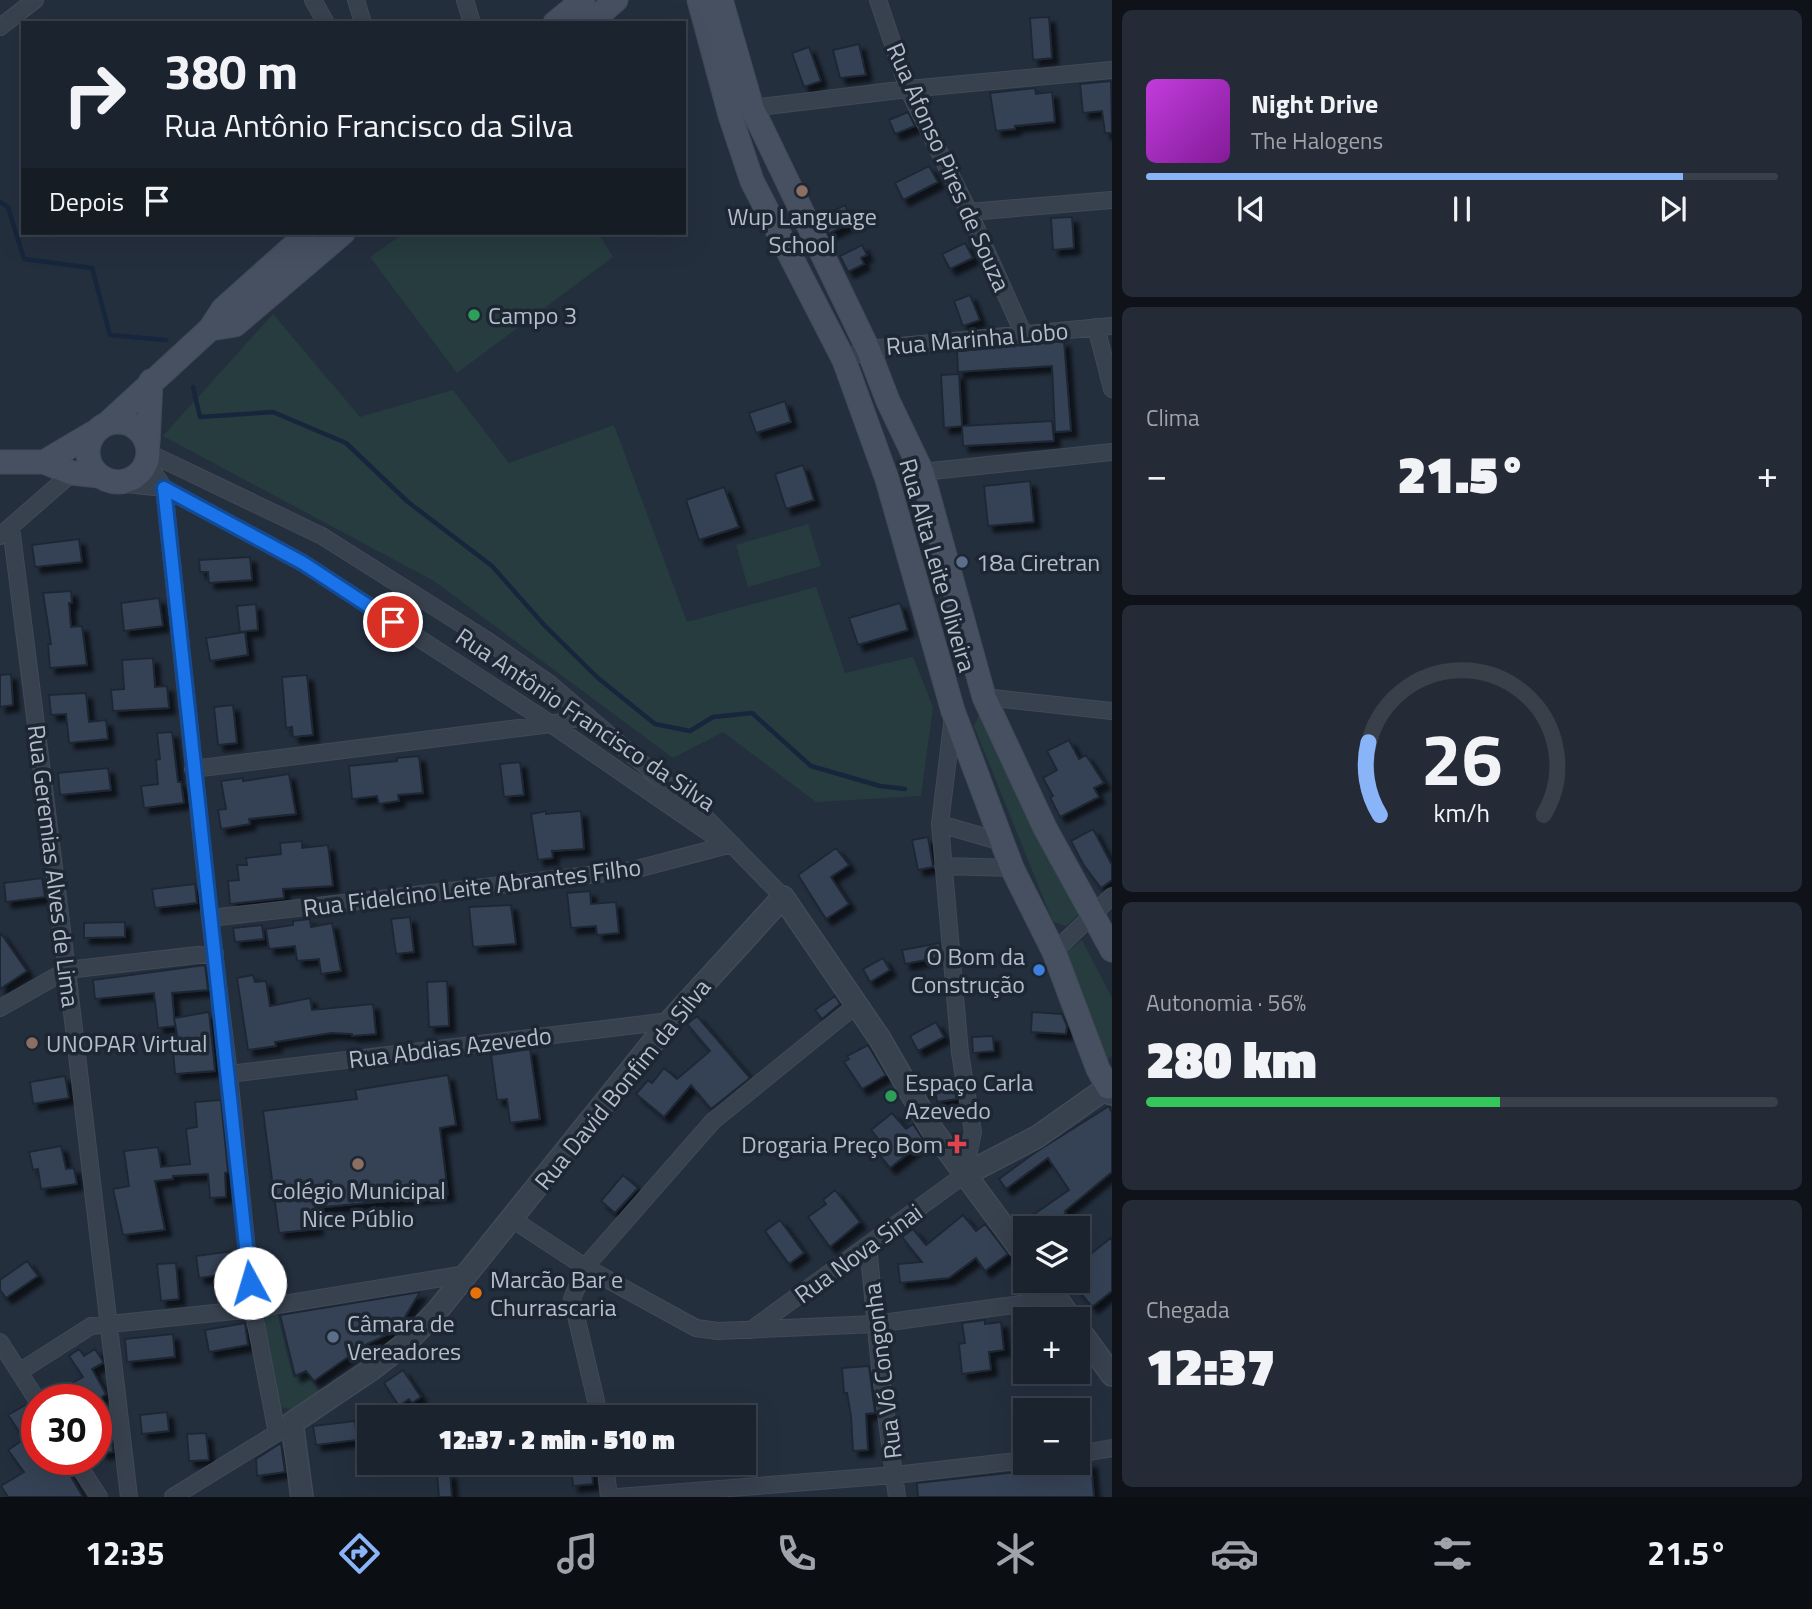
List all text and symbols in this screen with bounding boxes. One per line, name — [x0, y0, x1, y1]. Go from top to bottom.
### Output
text: 380 m — [164, 33, 298, 108]
street label: Rua Afonso Pires de Souza — [878, 37, 1020, 297]
icon: right — [49, 49, 140, 140]
text: Night Drive — [1251, 84, 1378, 123]
text: Rua Antônio Francisco da Silva — [164, 101, 573, 149]
text: The Halogens — [1251, 123, 1383, 158]
text: Depois — [49, 182, 124, 221]
icon: arrive — [138, 182, 176, 220]
marker: Wup Language School — [794, 183, 810, 199]
icon: previous — [1232, 190, 1270, 228]
icon: pause — [1443, 190, 1481, 228]
icon: next — [1654, 190, 1692, 228]
place label: Wup Language School — [727, 198, 877, 262]
place label: Campo 3 — [488, 297, 577, 333]
marker: Campo 3 — [466, 307, 482, 323]
street label: Rua Marinha Lobo — [884, 312, 1070, 364]
text: Clima — [1146, 400, 1200, 435]
text: 21.5° — [1397, 434, 1527, 513]
text: − — [1146, 445, 1167, 503]
text: + — [1757, 445, 1778, 503]
street label: Rua Alta Leite Oliveira — [890, 454, 986, 676]
place label: 18a Ciretran — [976, 544, 1100, 580]
marker: 18a Ciretran — [954, 554, 970, 570]
pin — [363, 592, 423, 652]
icon: arrive — [374, 603, 412, 641]
street label: Rua Antônio Francisco da Silva — [449, 618, 723, 820]
text: 26 — [1421, 703, 1503, 813]
street label: Rua Geremias Alves de Lima — [19, 723, 89, 1009]
text: km/h — [1434, 793, 1490, 831]
street label: Rua Fidelcino Leite Abrantes Filho — [301, 848, 643, 926]
place label: O Bom da Construção — [911, 938, 1025, 1002]
marker: O Bom da Construção — [1031, 962, 1047, 978]
street label: Rua David Bonfim da Silva — [525, 970, 719, 1198]
text: Autonomia · 56% — [1146, 985, 1306, 1020]
street label: Rua Abdias Azevedo — [347, 1017, 553, 1077]
text: 280 km — [1146, 1019, 1317, 1098]
place label: UNOPAR Virtual — [46, 1025, 208, 1061]
marker: UNOPAR Virtual — [24, 1035, 40, 1051]
place label: Espaço Carla Azevedo — [905, 1064, 1033, 1128]
marker: Espaço Carla Azevedo — [883, 1088, 899, 1104]
place label: Drogaria Preço Bom — [741, 1126, 943, 1162]
marker: Drogaria Preço Bom — [949, 1136, 965, 1152]
marker: Colégio Municipal Nice Públio — [350, 1156, 366, 1172]
place label: Colégio Municipal Nice Públio — [270, 1172, 446, 1236]
street label: Rua Nova Sinai — [787, 1194, 929, 1312]
map controls — [1013, 1216, 1090, 1475]
button: layers — [1013, 1216, 1090, 1293]
position arrow — [213, 1246, 287, 1320]
place label: Marcão Bar e Churrascaria — [490, 1261, 623, 1325]
street label: Rua Vó Congonha — [853, 1281, 911, 1461]
marker: Marcão Bar e Churrascaria — [468, 1285, 484, 1301]
text: Chegada — [1146, 1292, 1230, 1327]
place label: Câmara de Vereadores — [347, 1305, 461, 1369]
button: + — [1013, 1307, 1090, 1384]
text: 12:37 — [1146, 1326, 1275, 1405]
marker: Câmara de Vereadores — [325, 1329, 341, 1345]
speed limit sign: 30 — [21, 1384, 112, 1475]
button: − — [1013, 1398, 1090, 1475]
text: 12:37 · 2 min · 510 m — [438, 1420, 675, 1459]
text: 12:35 — [85, 1529, 165, 1577]
icon: directions — [335, 1529, 384, 1578]
icon: music — [553, 1529, 602, 1578]
icon: phone — [772, 1529, 821, 1578]
icon: climate — [991, 1529, 1040, 1578]
icon: car — [1210, 1529, 1259, 1578]
icon: filters — [1428, 1529, 1477, 1578]
text: 21.5° — [1647, 1529, 1727, 1577]

